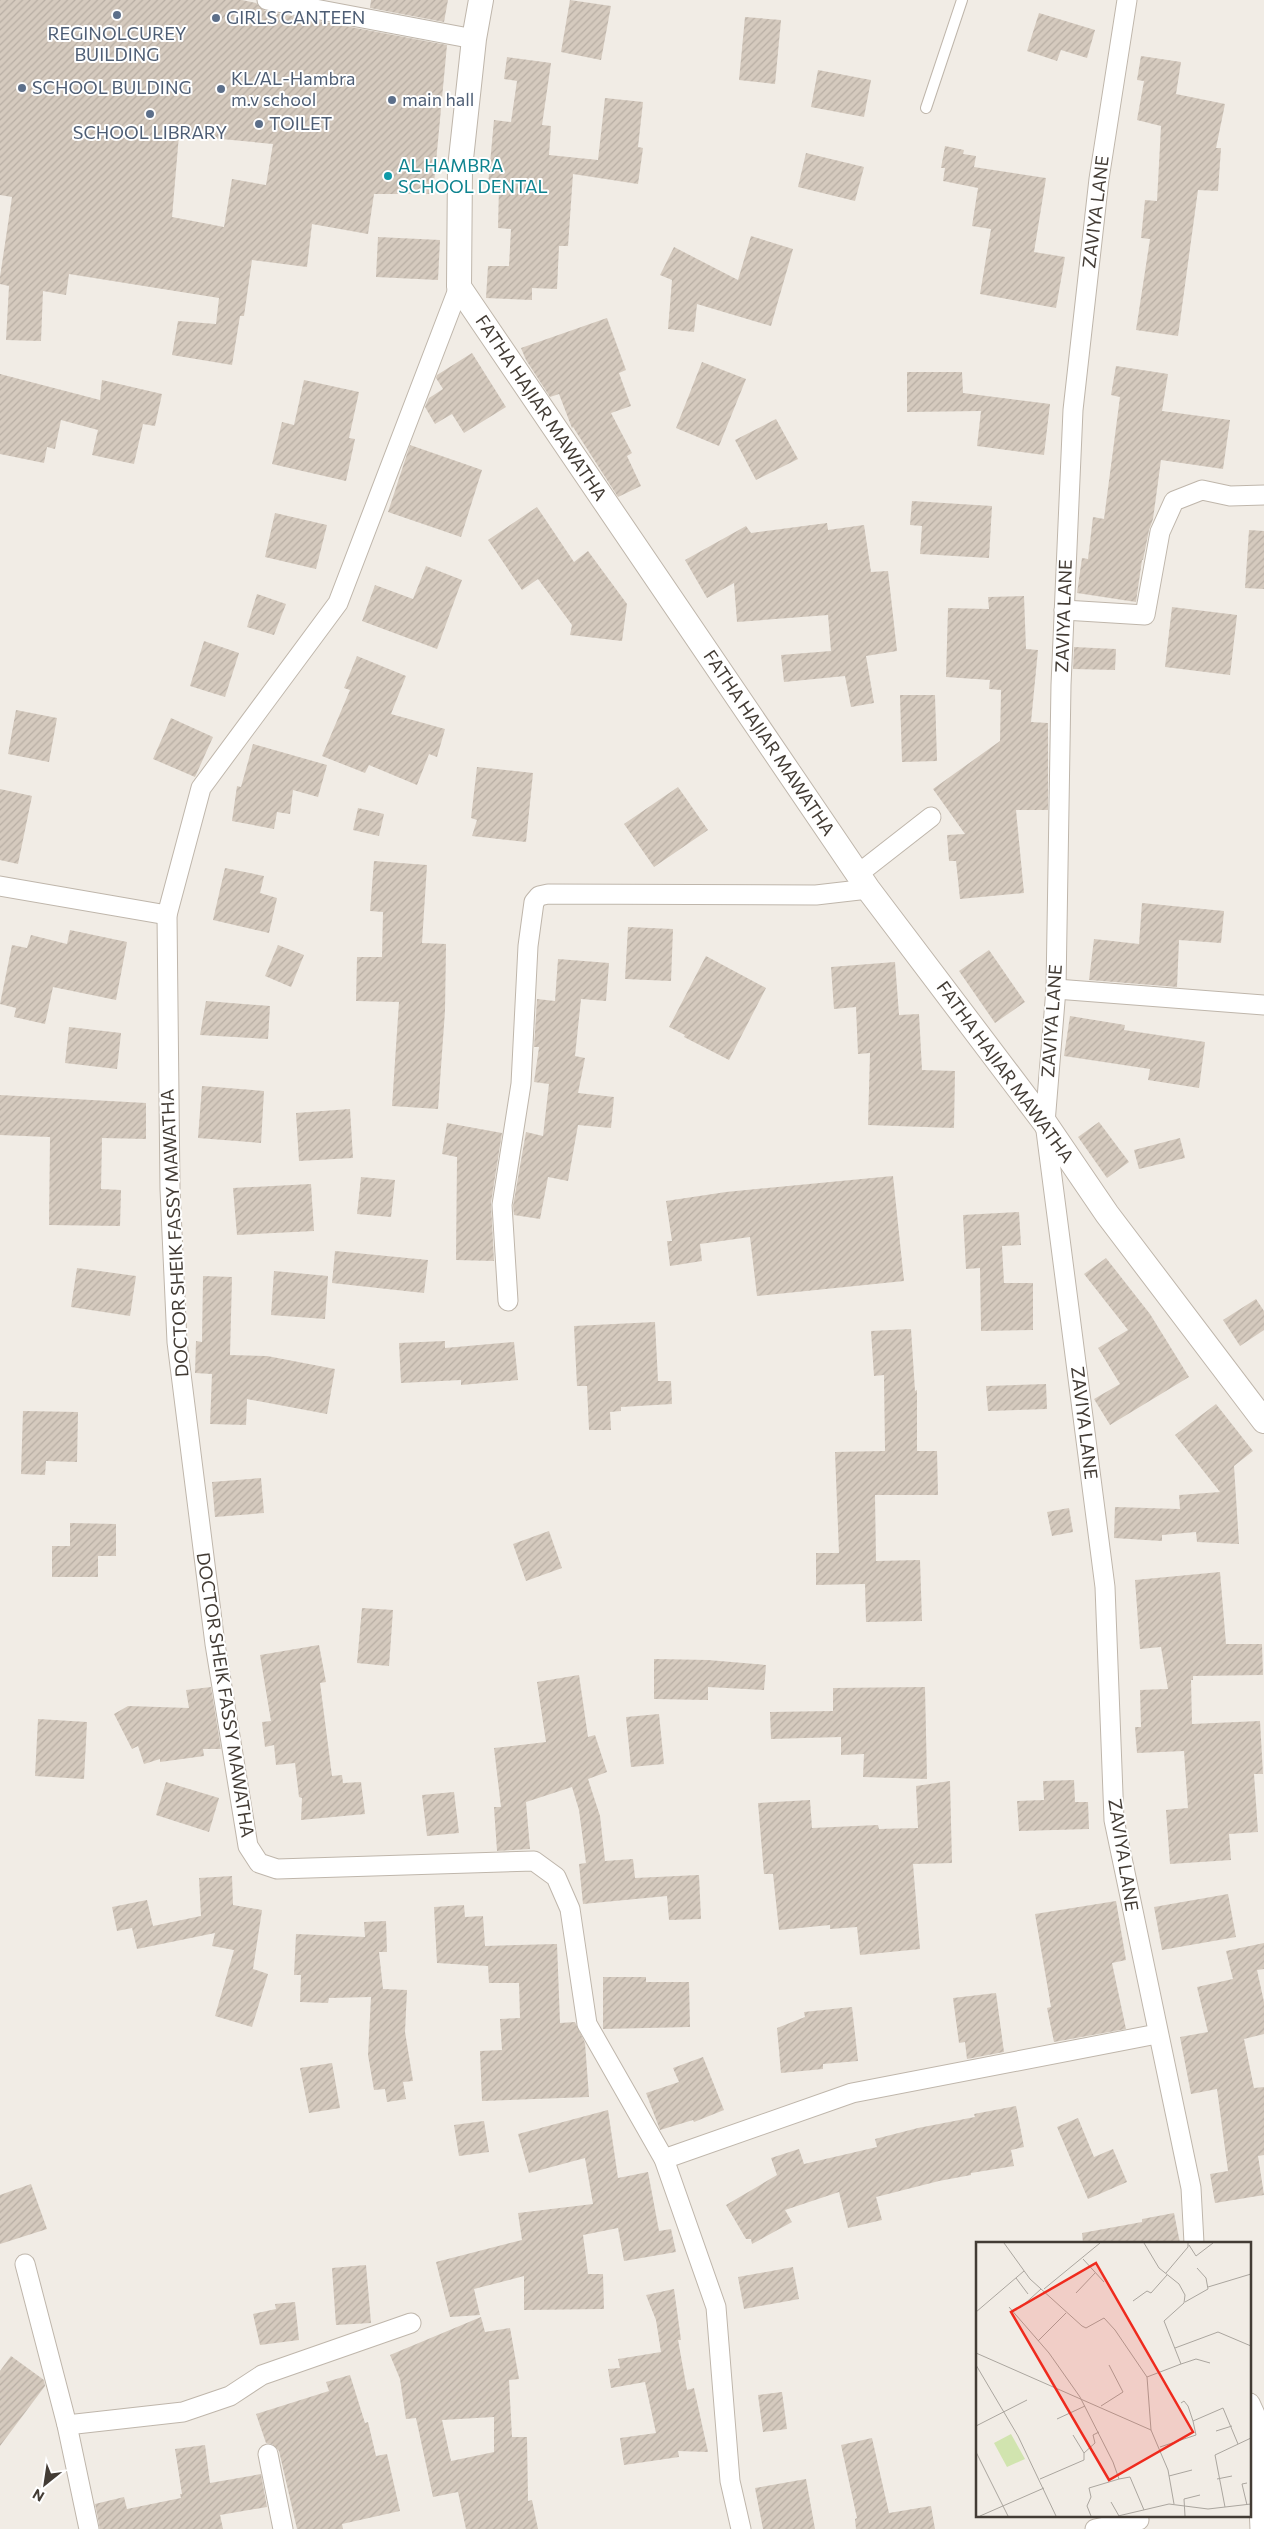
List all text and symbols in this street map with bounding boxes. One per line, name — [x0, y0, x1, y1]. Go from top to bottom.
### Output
place label: GIRLS CANTEEN — [226, 6, 365, 28]
marker: REGINOLCUREY BUILDING — [111, 9, 123, 21]
marker: GIRLS CANTEEN — [210, 12, 222, 24]
place label: REGINOLCUREY BUILDING — [47, 22, 187, 65]
place label: KL/AL-Hambra m.v school — [231, 67, 355, 110]
place label: SCHOOL BULDING — [32, 76, 192, 98]
marker: SCHOOL BULDING — [16, 82, 28, 94]
marker: KL/AL-Hambra m.v school — [215, 83, 227, 95]
place label: main hall — [402, 88, 474, 110]
marker: main hall — [386, 94, 398, 106]
marker: SCHOOL LIBRARY — [144, 108, 156, 120]
place label: TOILET — [269, 112, 332, 134]
marker: TOILET — [253, 118, 265, 130]
place label: SCHOOL LIBRARY — [73, 121, 227, 143]
place label: AL HAMBRA SCHOOL DENTAL — [398, 154, 548, 197]
street label: ZAVIYA LANE — [1077, 154, 1113, 270]
marker: AL HAMBRA SCHOOL DENTAL — [382, 170, 394, 182]
street label: FATHA HAJIAR MAWATHA — [471, 310, 612, 504]
street label: ZAVIYA LANE — [1050, 559, 1076, 673]
street label: FATHA HAJIAR MAWATHA — [699, 645, 840, 839]
street label: ZAVIYA LANE — [1036, 964, 1066, 1078]
street label: FATHA HAJIAR MAWATHA — [933, 976, 1079, 1167]
street label: DOCTOR SHEIK FASSY MAWATHA — [155, 1088, 193, 1378]
street label: ZAVIYA LANE — [1067, 1365, 1103, 1481]
street label: DOCTOR SHEIK FASSY MAWATHA — [193, 1551, 259, 1839]
street label: ZAVIYA LANE — [1104, 1797, 1144, 1913]
inset map — [976, 2242, 1252, 2516]
north arrow — [20, 2459, 70, 2509]
text: N — [29, 2486, 47, 2506]

